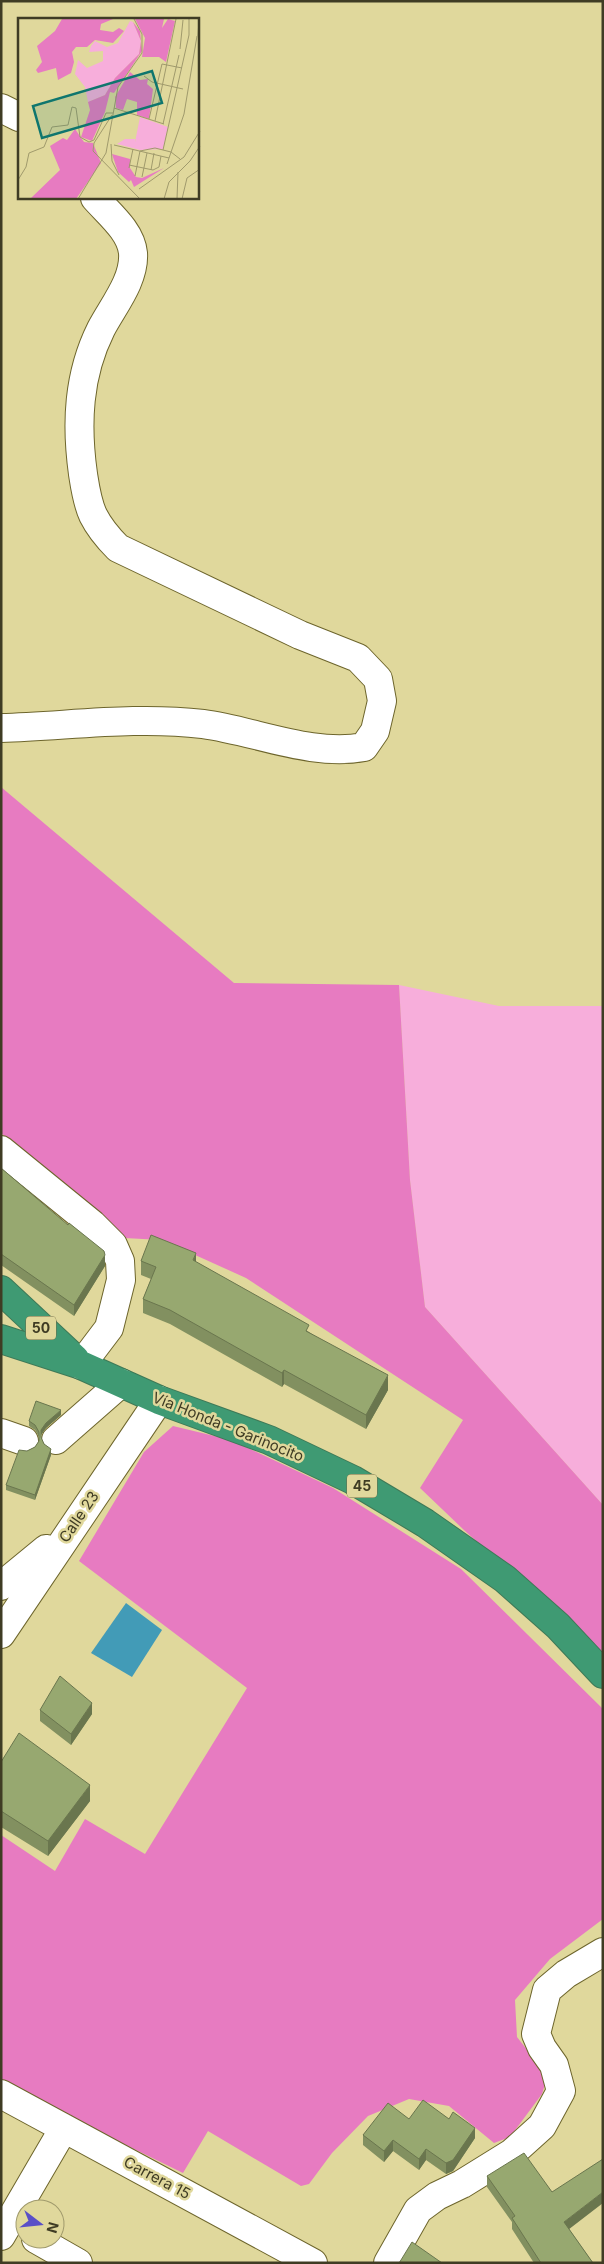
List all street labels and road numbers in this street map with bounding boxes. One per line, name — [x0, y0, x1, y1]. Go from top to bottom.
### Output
road number: 50 — [26, 1316, 56, 1340]
street label: Vía Honda - Garinocito — [150, 1387, 307, 1466]
road number: 45 — [347, 1474, 377, 1498]
street label: Calle 23 — [54, 1487, 103, 1546]
street label: Carrera 15 — [121, 2152, 194, 2203]

